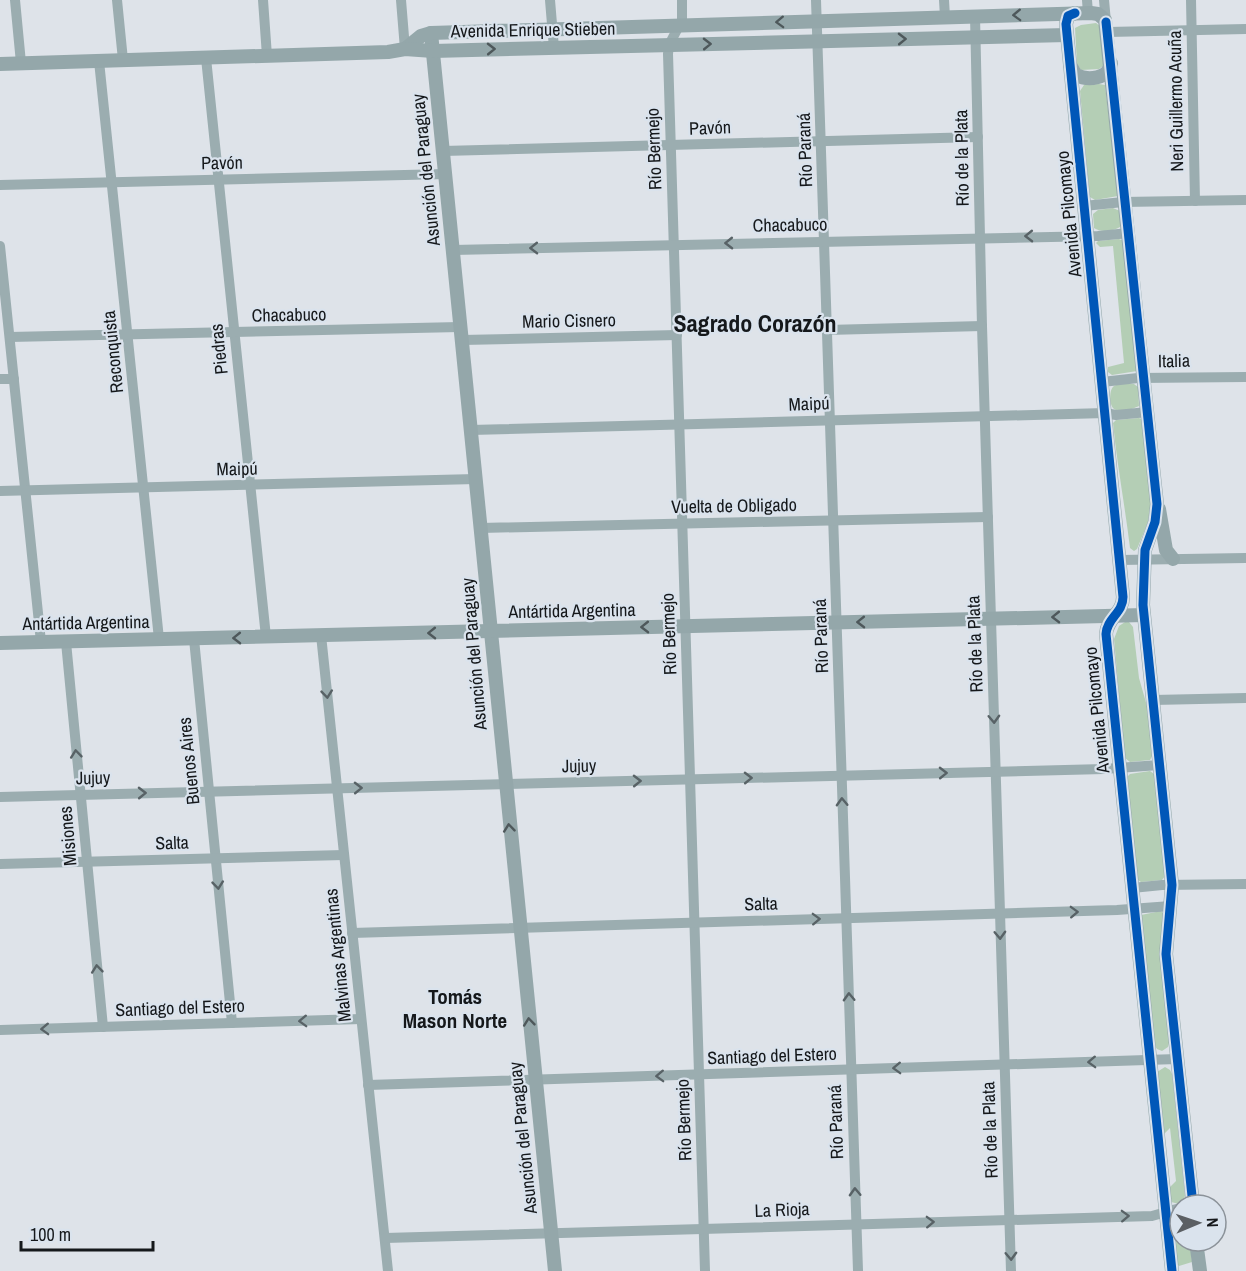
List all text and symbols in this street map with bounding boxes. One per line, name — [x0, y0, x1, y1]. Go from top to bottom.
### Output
one-way arrow — [1012, 9, 1021, 21]
street label: Avenida Enrique Stieben — [449, 16, 616, 43]
one-way arrow — [776, 16, 785, 29]
street label: Neri Guillermo Acuña — [1162, 30, 1189, 172]
one-way arrow — [897, 33, 906, 45]
one-way arrow — [702, 38, 711, 50]
one-way arrow — [487, 43, 496, 56]
street label: Asunción del Paraguay — [405, 92, 446, 248]
street label: Río Bermejo — [640, 108, 667, 190]
street label: Río de la Plata — [948, 109, 975, 207]
street label: Río Paraná — [791, 112, 818, 188]
street label: Pavón — [689, 114, 731, 141]
street label: Pavón — [201, 150, 243, 175]
street label: Avenida Pilcomayo — [1049, 150, 1088, 279]
street label: Chacabuco — [752, 211, 828, 238]
one-way arrow — [1024, 230, 1033, 242]
one-way arrow — [724, 237, 733, 249]
one-way arrow — [529, 242, 538, 254]
street label: Chacabuco — [251, 301, 327, 328]
street label: Mario Cisnero — [522, 307, 616, 334]
district label: Sagrado Corazón — [674, 307, 836, 339]
street label: Reconquista — [96, 310, 129, 395]
street label: Piedras — [203, 322, 234, 376]
street label: Italia — [1158, 348, 1190, 373]
street label: Maipú — [788, 390, 830, 417]
street label: Maipú — [216, 456, 258, 481]
street label: Vuelta de Obligado — [671, 492, 797, 519]
street label: Asunción del Paraguay — [454, 576, 493, 732]
street label: Río Bermejo — [655, 593, 682, 675]
street label: Río de la Plata — [960, 595, 989, 693]
street label: Antártida Argentina — [507, 597, 636, 624]
street label: Río Paraná — [807, 598, 834, 674]
street label: Antártida Argentina — [21, 609, 150, 636]
one-way arrow — [1052, 611, 1061, 623]
one-way arrow — [857, 616, 866, 628]
one-way arrow — [641, 621, 650, 634]
one-way arrow — [427, 626, 436, 639]
one-way arrow — [232, 631, 241, 644]
street label: Avenida Pilcomayo — [1077, 646, 1116, 775]
one-way arrow — [320, 689, 333, 698]
one-way arrow — [988, 715, 1000, 724]
street label: Buenos Aires — [171, 716, 206, 806]
one-way arrow — [70, 749, 83, 758]
street label: Jujuy — [562, 753, 597, 778]
street label: Jujuy — [76, 765, 111, 790]
one-way arrow — [939, 767, 948, 779]
one-way arrow — [744, 772, 753, 784]
one-way arrow — [633, 775, 642, 787]
one-way arrow — [354, 781, 363, 794]
one-way arrow — [138, 787, 147, 799]
one-way arrow — [836, 797, 849, 806]
street label: Misiones — [52, 805, 83, 867]
one-way arrow — [503, 823, 516, 832]
street label: Salta — [155, 829, 189, 856]
one-way arrow — [211, 880, 224, 889]
street label: Malvinas Argentinas — [318, 887, 357, 1023]
street label: Salta — [744, 890, 778, 917]
one-way arrow — [1069, 905, 1078, 918]
one-way arrow — [811, 913, 820, 925]
one-way arrow — [993, 930, 1006, 939]
one-way arrow — [91, 964, 104, 973]
district label: Tomás Mason Norte — [403, 982, 507, 1035]
one-way arrow — [842, 992, 855, 1001]
street label: Santiago del Estero — [115, 993, 245, 1022]
one-way arrow — [298, 1014, 307, 1027]
one-way arrow — [523, 1017, 536, 1026]
one-way arrow — [41, 1022, 50, 1035]
street label: Santiago del Estero — [707, 1041, 837, 1070]
one-way arrow — [1087, 1056, 1096, 1069]
street label: Asunción del Paraguay — [502, 1060, 543, 1216]
one-way arrow — [892, 1062, 901, 1075]
one-way arrow — [655, 1070, 664, 1082]
street label: Río Bermejo — [670, 1079, 697, 1161]
street label: Río de la Plata — [975, 1081, 1004, 1179]
street label: Río Paraná — [822, 1084, 849, 1160]
one-way arrow — [849, 1187, 861, 1196]
north arrow — [1168, 1193, 1228, 1253]
street label: La Rioja — [754, 1196, 810, 1223]
one-way arrow — [1121, 1210, 1130, 1223]
scale bar — [21, 1214, 153, 1252]
one-way arrow — [926, 1216, 935, 1228]
text: N — [1202, 1217, 1224, 1228]
text: 100 m — [30, 1222, 71, 1247]
one-way arrow — [1005, 1251, 1017, 1260]

